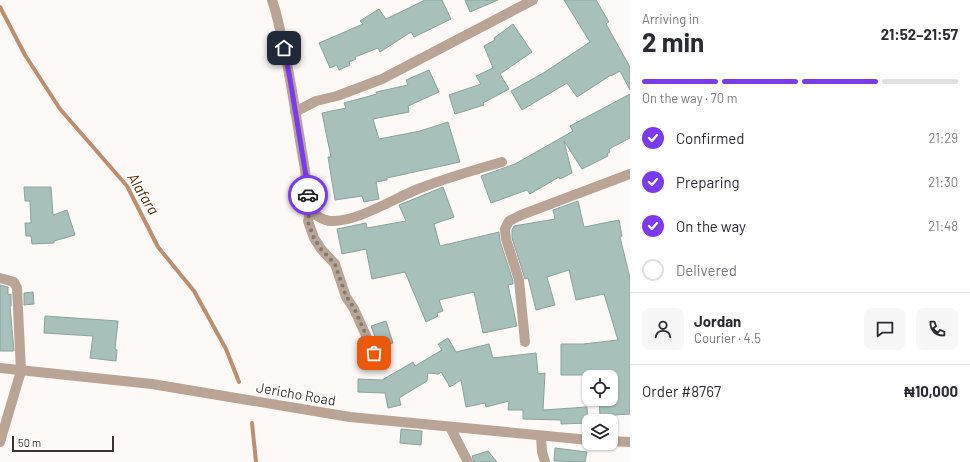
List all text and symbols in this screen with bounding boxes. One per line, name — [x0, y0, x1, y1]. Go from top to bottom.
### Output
text: Arriving in — [642, 11, 699, 27]
text: 21:52–21:57 — [881, 25, 958, 43]
text: 2 min — [642, 26, 704, 57]
pin — [267, 31, 301, 65]
icon: home — [273, 37, 295, 59]
text: On the way · 70 m — [642, 90, 737, 106]
icon: check — [642, 127, 664, 149]
text: Confirmed — [676, 129, 744, 147]
text: 21:29 — [929, 130, 958, 146]
water label: Alafara — [124, 169, 163, 218]
icon: check — [642, 171, 664, 193]
text: Preparing — [676, 173, 740, 191]
text: 21:30 — [928, 174, 958, 190]
courier — [288, 175, 328, 215]
icon: car — [297, 184, 319, 206]
icon: check — [642, 215, 664, 237]
text: On the way — [676, 217, 746, 235]
text: 21:48 — [928, 218, 958, 234]
text: Delivered — [676, 261, 737, 279]
button: person — [642, 308, 684, 350]
button: chat — [864, 308, 906, 350]
button: phone — [916, 308, 958, 350]
text: Jordan — [694, 312, 741, 330]
text: Courier · 4.5 — [694, 330, 761, 346]
pin — [357, 336, 391, 370]
icon: bag — [363, 342, 385, 364]
map controls — [582, 370, 618, 450]
button: locate — [582, 370, 618, 406]
street label: Jericho Road — [255, 378, 337, 409]
text: Order #8767 — [642, 382, 721, 400]
text: ₦10,000 — [904, 382, 958, 400]
button: layers — [582, 414, 618, 450]
scale bar — [12, 434, 114, 453]
text: 50 m — [18, 436, 41, 449]

